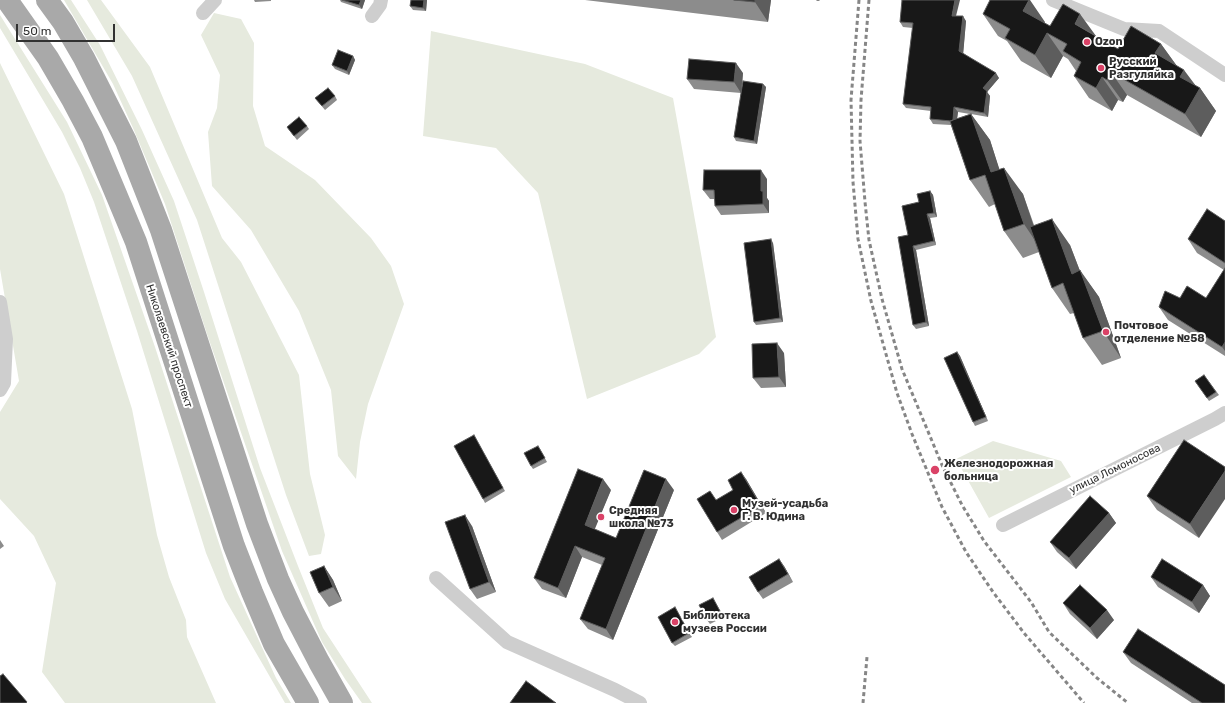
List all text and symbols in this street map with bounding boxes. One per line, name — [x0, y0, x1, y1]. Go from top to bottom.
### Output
scale bar — [18, 16, 117, 42]
text: 50 m — [23, 24, 51, 38]
place label: Ozon — [1095, 35, 1123, 49]
marker: Ozon — [1082, 37, 1092, 47]
place label: Русский Разгуляйка — [1109, 55, 1174, 81]
marker: Русский Разгуляйка — [1096, 63, 1106, 73]
street label: Николаевский проспект — [143, 283, 195, 409]
place label: Почтовое отделение №58 — [1114, 319, 1205, 345]
marker: Почтовое отделение №58 — [1101, 327, 1111, 337]
street label: улица Ломоносова — [1067, 441, 1163, 497]
place label: Железнодорожная больница — [944, 457, 1053, 483]
marker: Железнодорожная больница — [929, 464, 941, 476]
place label: Музей-усадьба Г. В. Юдина — [742, 497, 828, 523]
place label: Средняя школа №73 — [609, 504, 674, 530]
marker: Музей-усадьба Г. В. Юдина — [729, 505, 739, 515]
marker: Средняя школа №73 — [596, 512, 606, 522]
place label: Библиотека музеев России — [683, 609, 767, 635]
marker: Библиотека музеев России — [670, 617, 680, 627]

